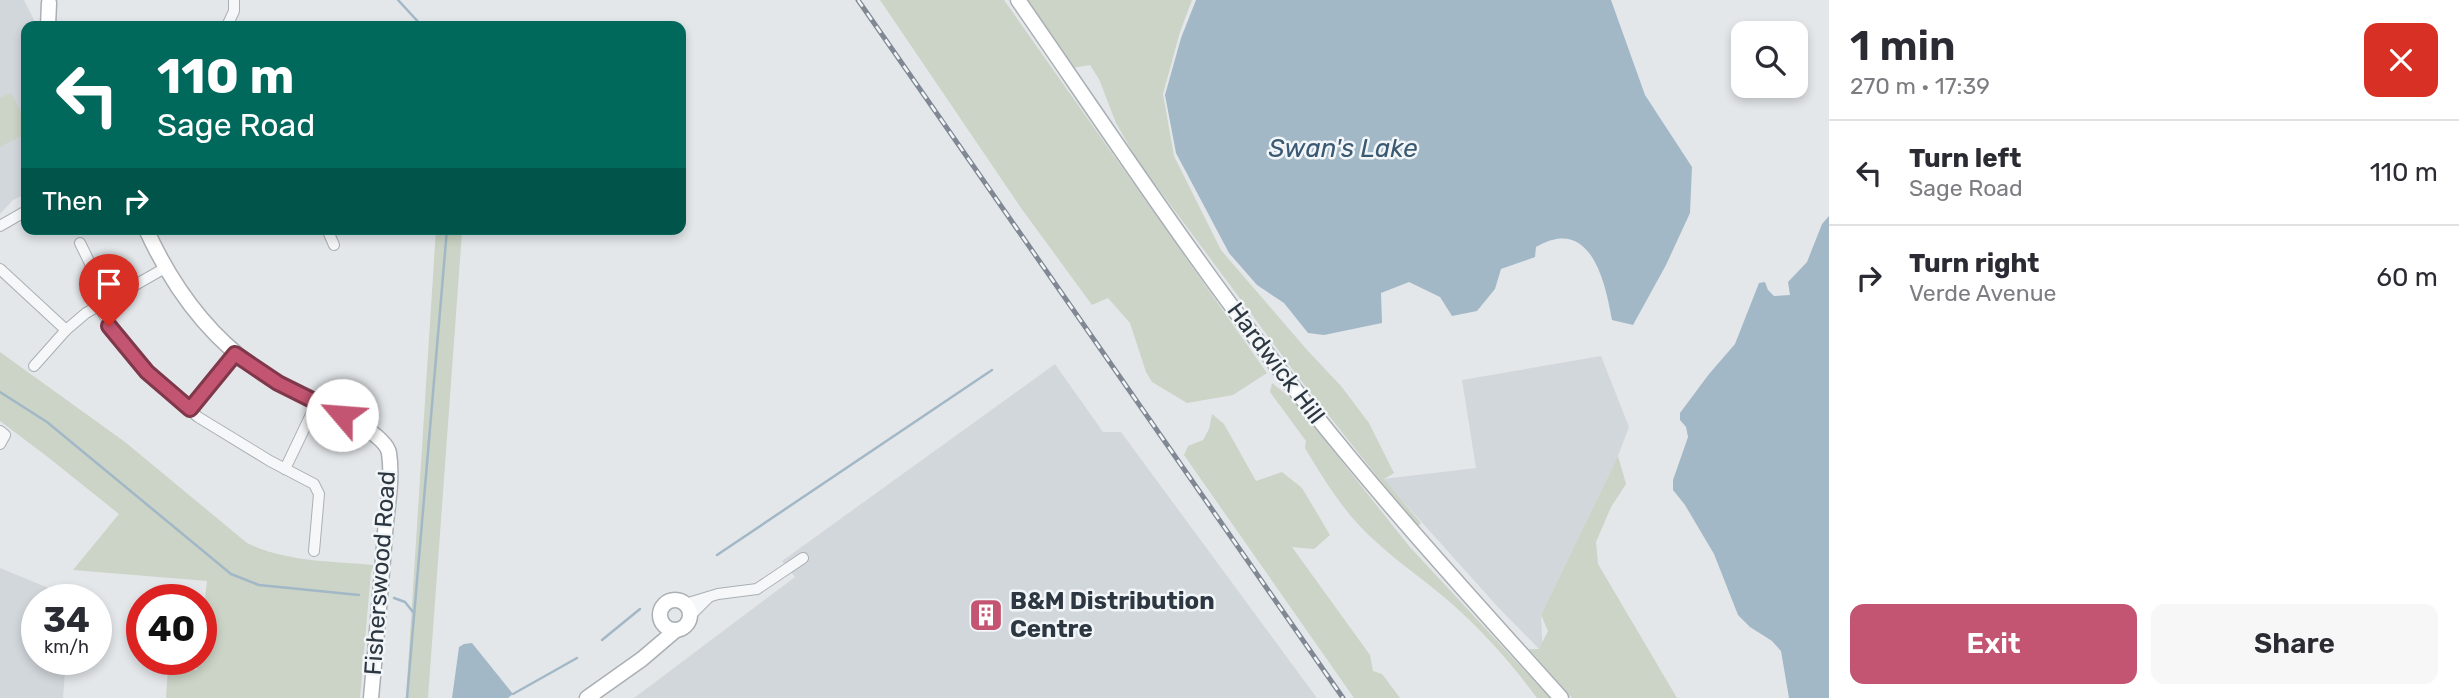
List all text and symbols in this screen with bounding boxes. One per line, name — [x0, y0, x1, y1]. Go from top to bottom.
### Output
map controls — [1731, 21, 1808, 98]
button: search — [1731, 21, 1808, 98]
text: 1 min — [1850, 21, 1956, 71]
button: close — [2364, 23, 2438, 97]
text: 110 m — [157, 47, 294, 105]
icon: left — [42, 49, 133, 140]
text: 270 m · 17:39 — [1850, 72, 1990, 100]
text: Sage Road — [157, 106, 315, 144]
water label: Swan's Lake — [1268, 133, 1418, 164]
text: Turn left — [1909, 143, 2021, 174]
icon: left — [1850, 154, 1888, 192]
text: 110 m — [2370, 157, 2438, 188]
text: Sage Road — [1909, 174, 2023, 202]
icon: right — [117, 182, 155, 220]
text: Then — [42, 186, 103, 217]
text: Turn right — [1909, 248, 2039, 279]
pin — [79, 254, 139, 326]
icon: right — [1850, 259, 1888, 297]
text: 60 m — [2376, 262, 2438, 293]
icon: arrive — [90, 265, 128, 303]
text: Verde Avenue — [1909, 279, 2056, 307]
street label: Hardwick Hill — [1221, 297, 1331, 429]
position arrow — [305, 378, 379, 452]
street label: Fisherswood Road — [359, 470, 401, 676]
speed limit sign: 40 — [126, 584, 217, 675]
place label: B&M Distribution Centre — [1010, 587, 1215, 643]
building icon: B&M Distribution Centre — [967, 596, 1005, 634]
text: 34 — [43, 599, 90, 641]
button: Exit — [1850, 604, 2137, 684]
button: Share — [2151, 604, 2438, 684]
text: km/h — [44, 636, 89, 658]

